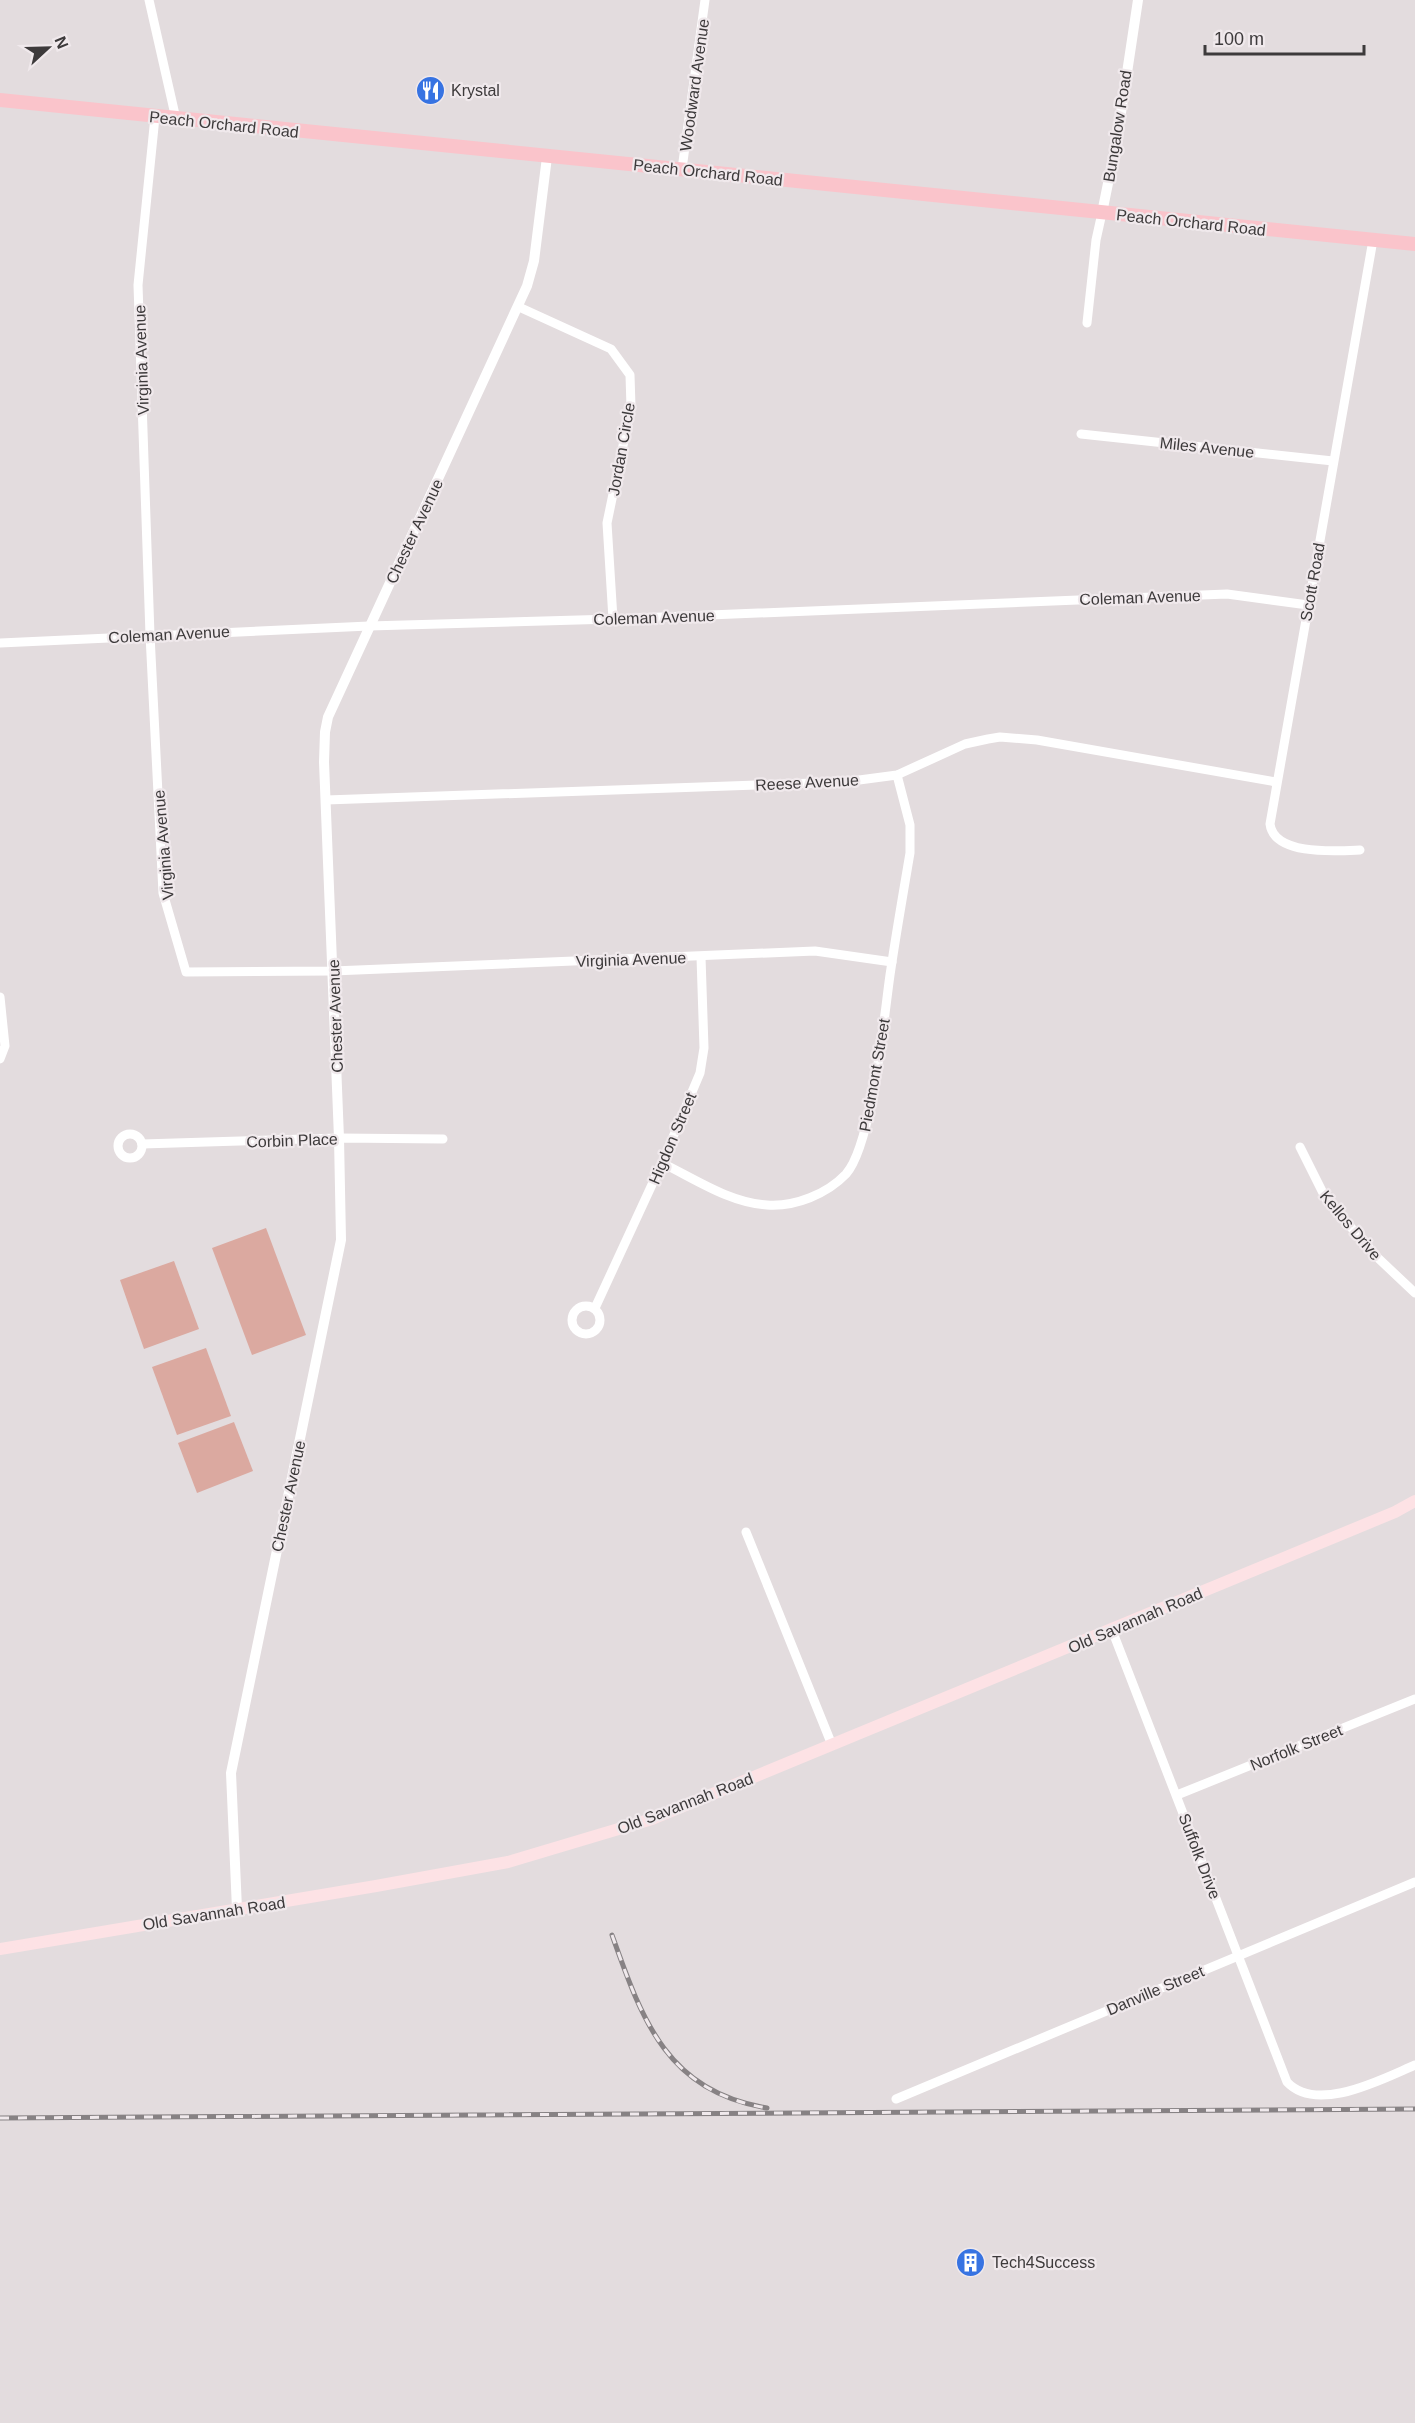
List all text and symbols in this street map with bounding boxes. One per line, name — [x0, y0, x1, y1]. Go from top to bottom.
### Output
north arrow — [18, 18, 78, 78]
street label: Woodward Avenue — [677, 18, 712, 152]
scale bar — [1205, 18, 1364, 56]
text: 100 m — [1214, 29, 1264, 49]
text: N — [51, 34, 71, 51]
street label: Bungalow Road — [1100, 69, 1135, 183]
restaurant icon: Krystal — [414, 74, 446, 106]
place label: Krystal — [451, 82, 500, 99]
street label: Peach Orchard Road — [148, 108, 300, 141]
street label: Peach Orchard Road — [632, 156, 784, 189]
street label: Peach Orchard Road — [1115, 206, 1267, 239]
street label: Virginia Avenue — [131, 304, 152, 416]
street label: Jordan Circle — [605, 401, 638, 497]
street label: Miles Avenue — [1159, 434, 1255, 461]
street label: Chester Avenue — [383, 476, 446, 586]
street label: Scott Road — [1297, 542, 1328, 623]
street label: Coleman Avenue — [1079, 587, 1201, 608]
street label: Coleman Avenue — [593, 607, 715, 628]
street label: Coleman Avenue — [108, 623, 230, 646]
street label: Reese Avenue — [755, 771, 859, 794]
street label: Virginia Avenue — [150, 789, 177, 901]
street label: Virginia Avenue — [575, 949, 687, 970]
street label: Chester Avenue — [325, 959, 346, 1073]
street label: Piedmont Street — [856, 1017, 893, 1133]
street label: Higdon Street — [646, 1089, 700, 1187]
street label: Corbin Place — [246, 1130, 338, 1151]
street label: Kellos Drive — [1317, 1187, 1385, 1264]
street label: Chester Avenue — [268, 1439, 309, 1553]
street label: Old Savannah Road — [1066, 1584, 1205, 1656]
street label: Norfolk Street — [1248, 1721, 1345, 1774]
street label: Old Savannah Road — [615, 1770, 755, 1837]
street label: Suffolk Drive — [1175, 1811, 1224, 1902]
street label: Old Savannah Road — [142, 1894, 287, 1933]
street label: Danville Street — [1104, 1962, 1207, 2019]
building icon: Tech4Success — [955, 2246, 987, 2278]
place label: Tech4Success — [992, 2254, 1095, 2271]

